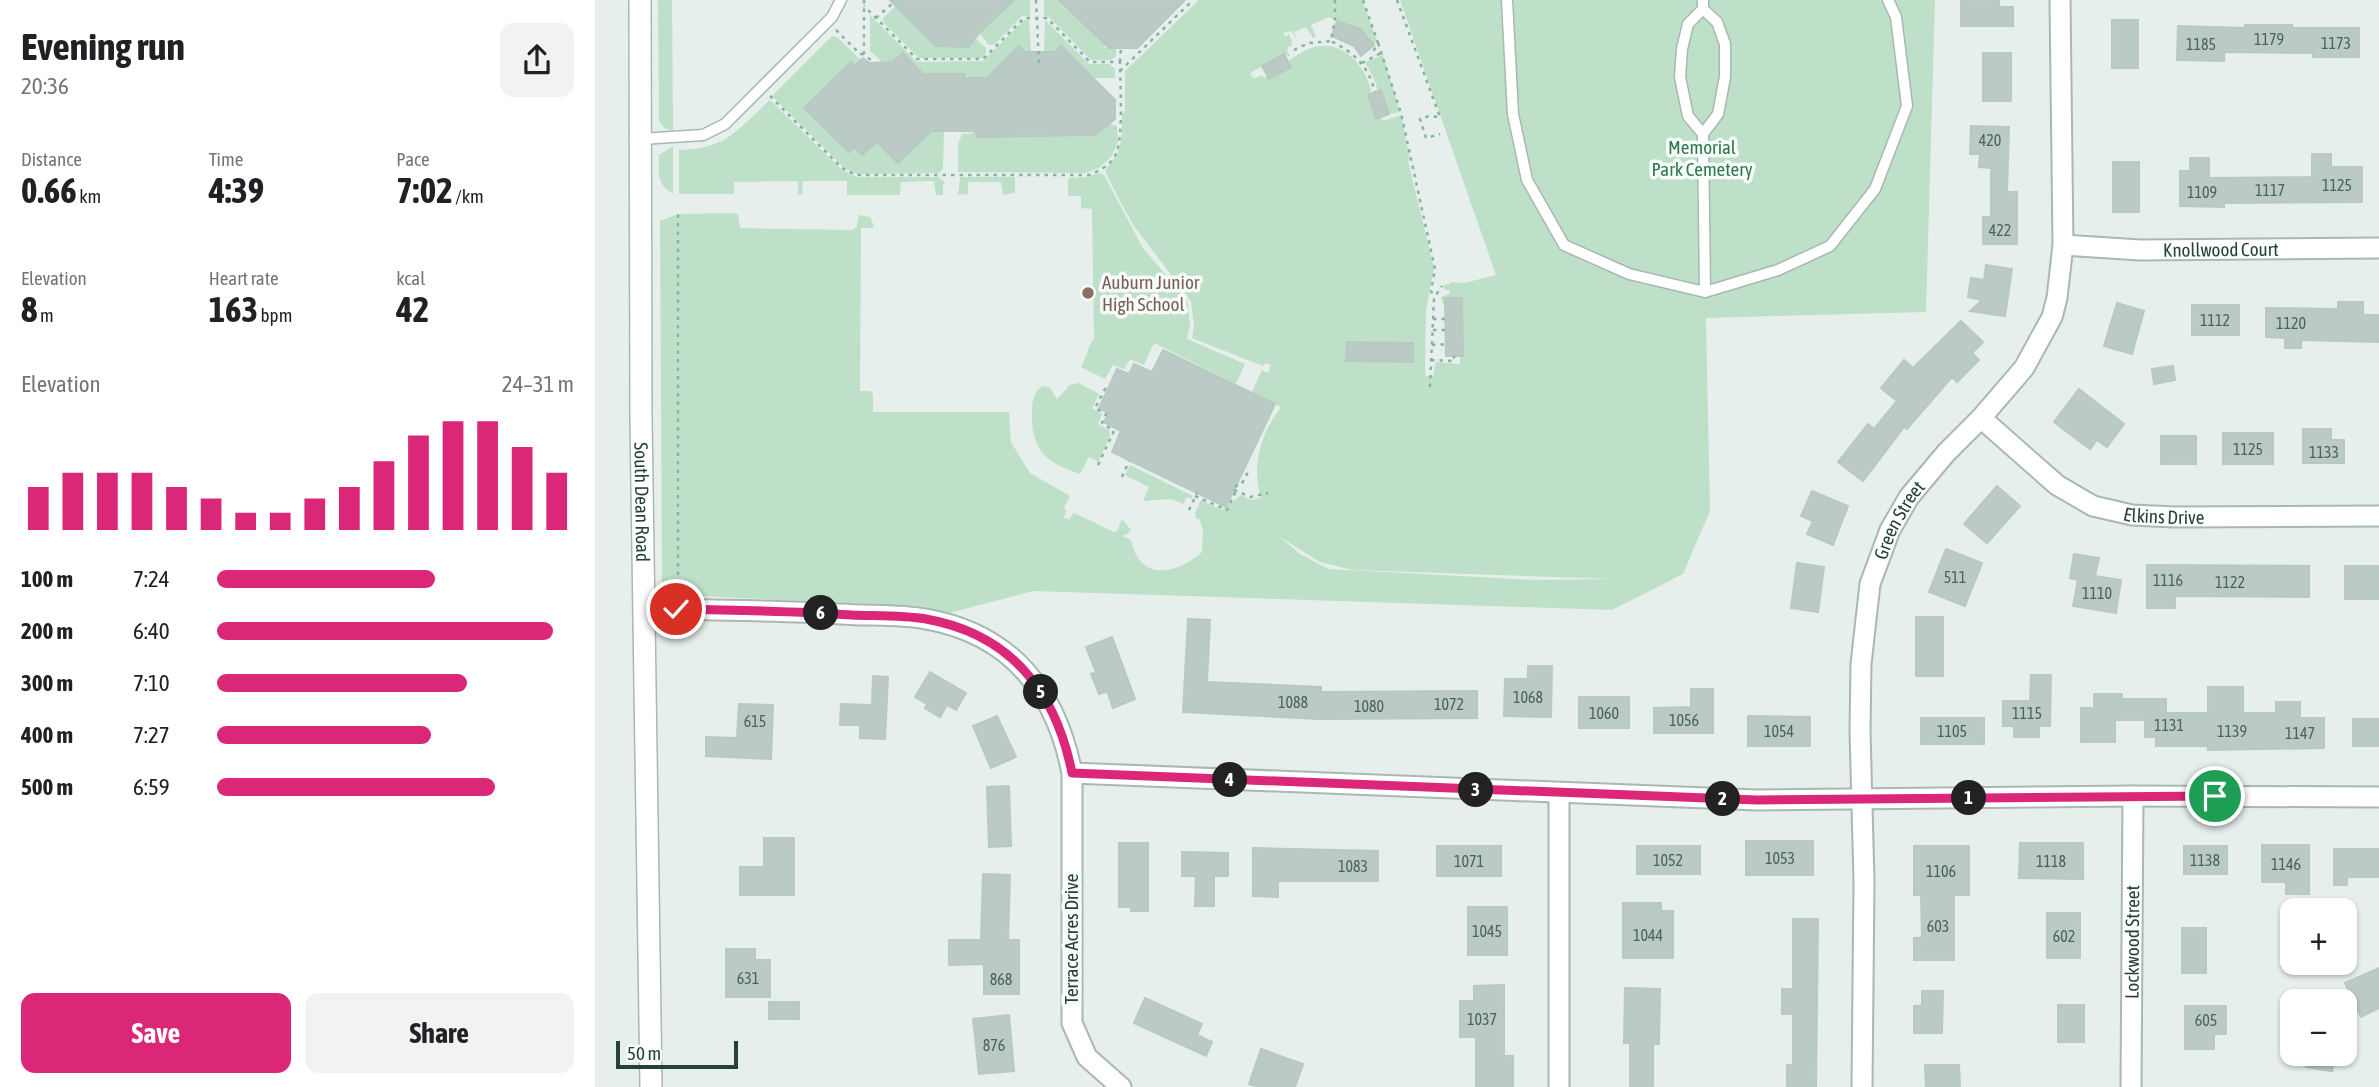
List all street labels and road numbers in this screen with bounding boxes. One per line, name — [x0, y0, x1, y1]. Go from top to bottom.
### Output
street label: Knollwood Court — [2163, 238, 2279, 261]
street label: South Dean Road — [630, 442, 654, 562]
street label: Green Street — [1869, 476, 1929, 562]
street label: Elkins Drive — [2121, 502, 2204, 528]
street label: Terrace Acres Drive — [1060, 874, 1082, 1004]
street label: Lockwood Street — [2121, 885, 2143, 999]

